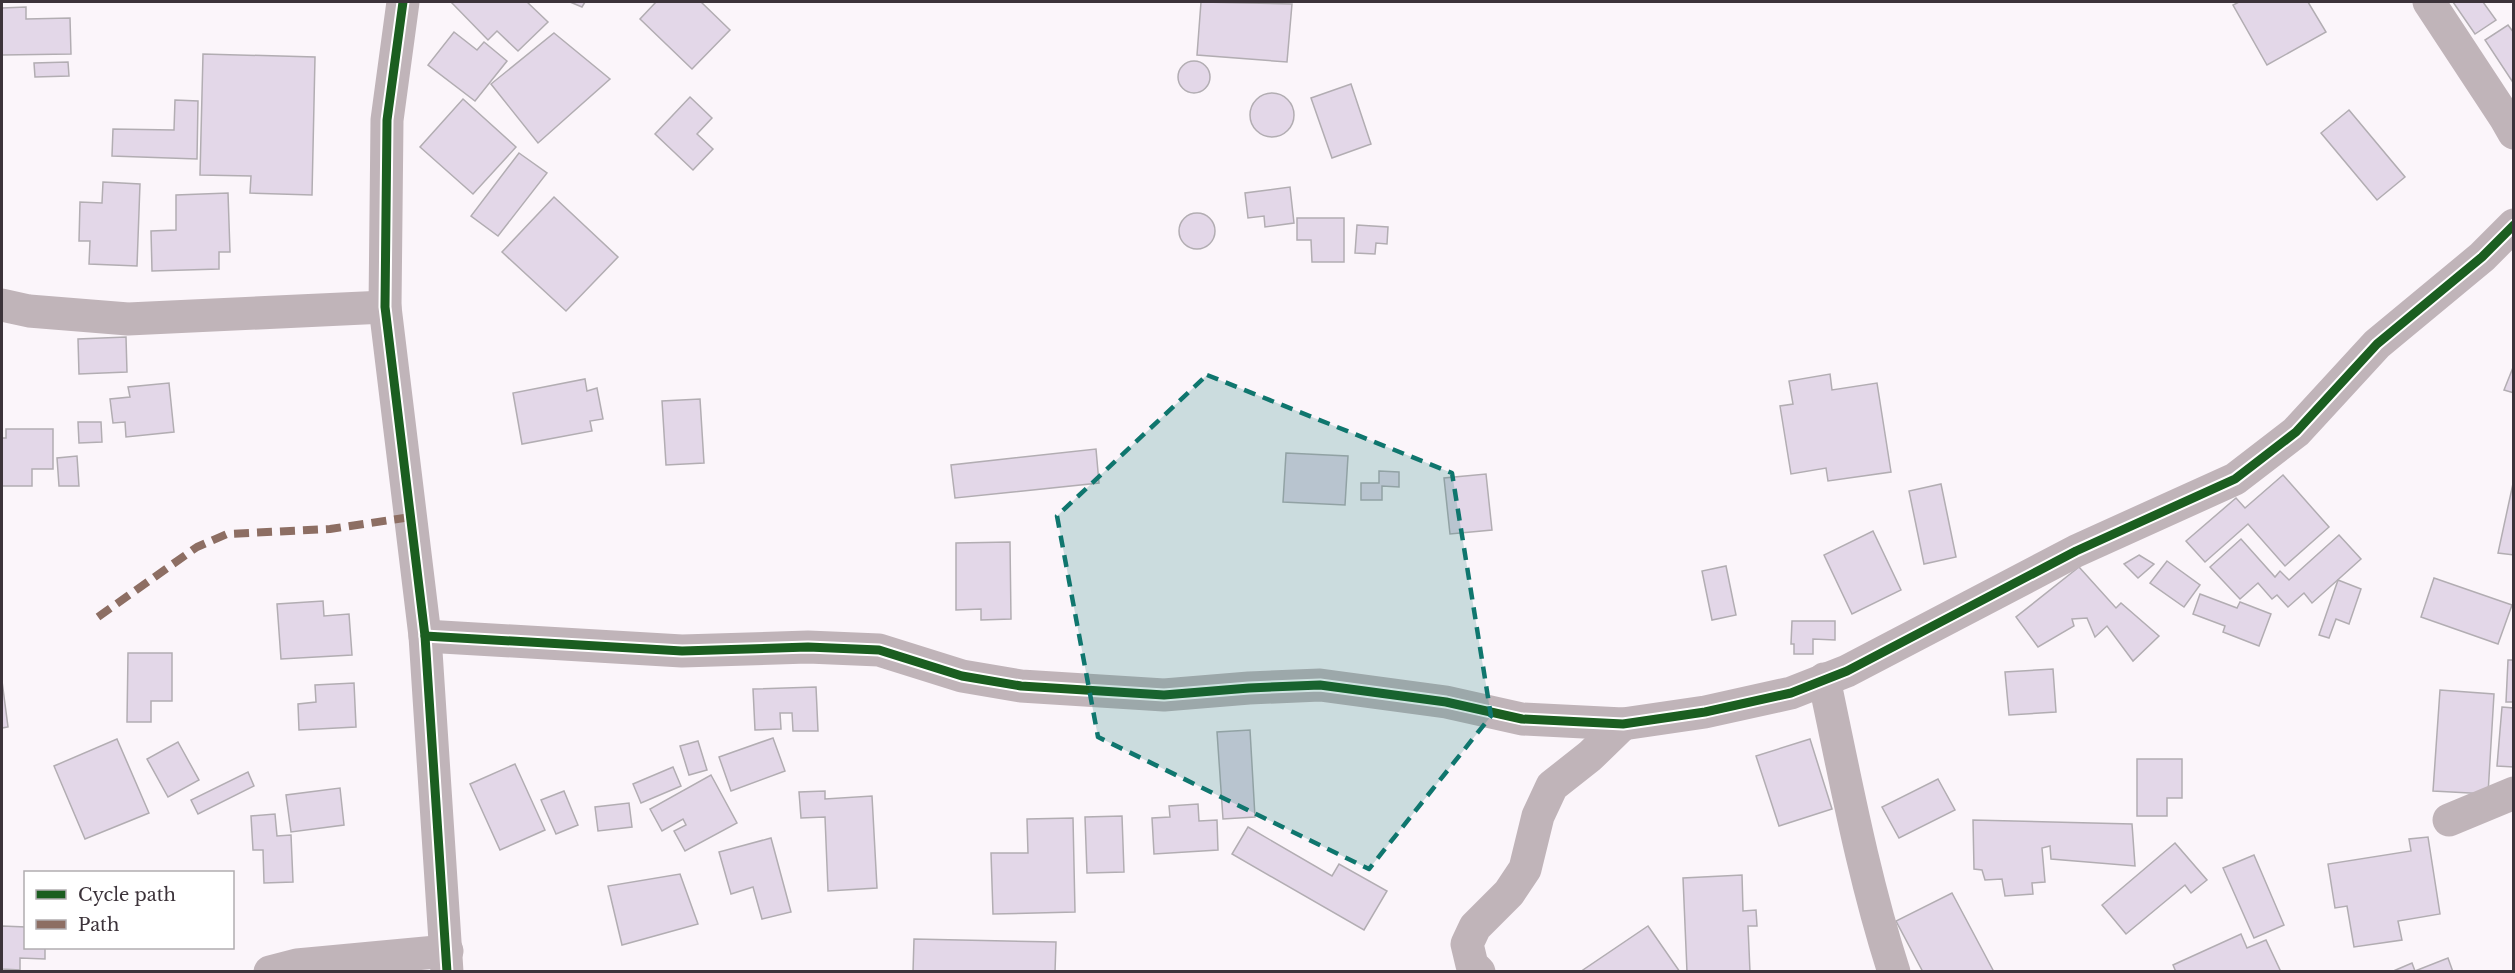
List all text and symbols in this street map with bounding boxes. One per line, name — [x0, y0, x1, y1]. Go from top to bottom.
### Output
legend — [24, 871, 234, 949]
text: Cycle path — [78, 884, 176, 906]
text: Path — [78, 914, 119, 936]

